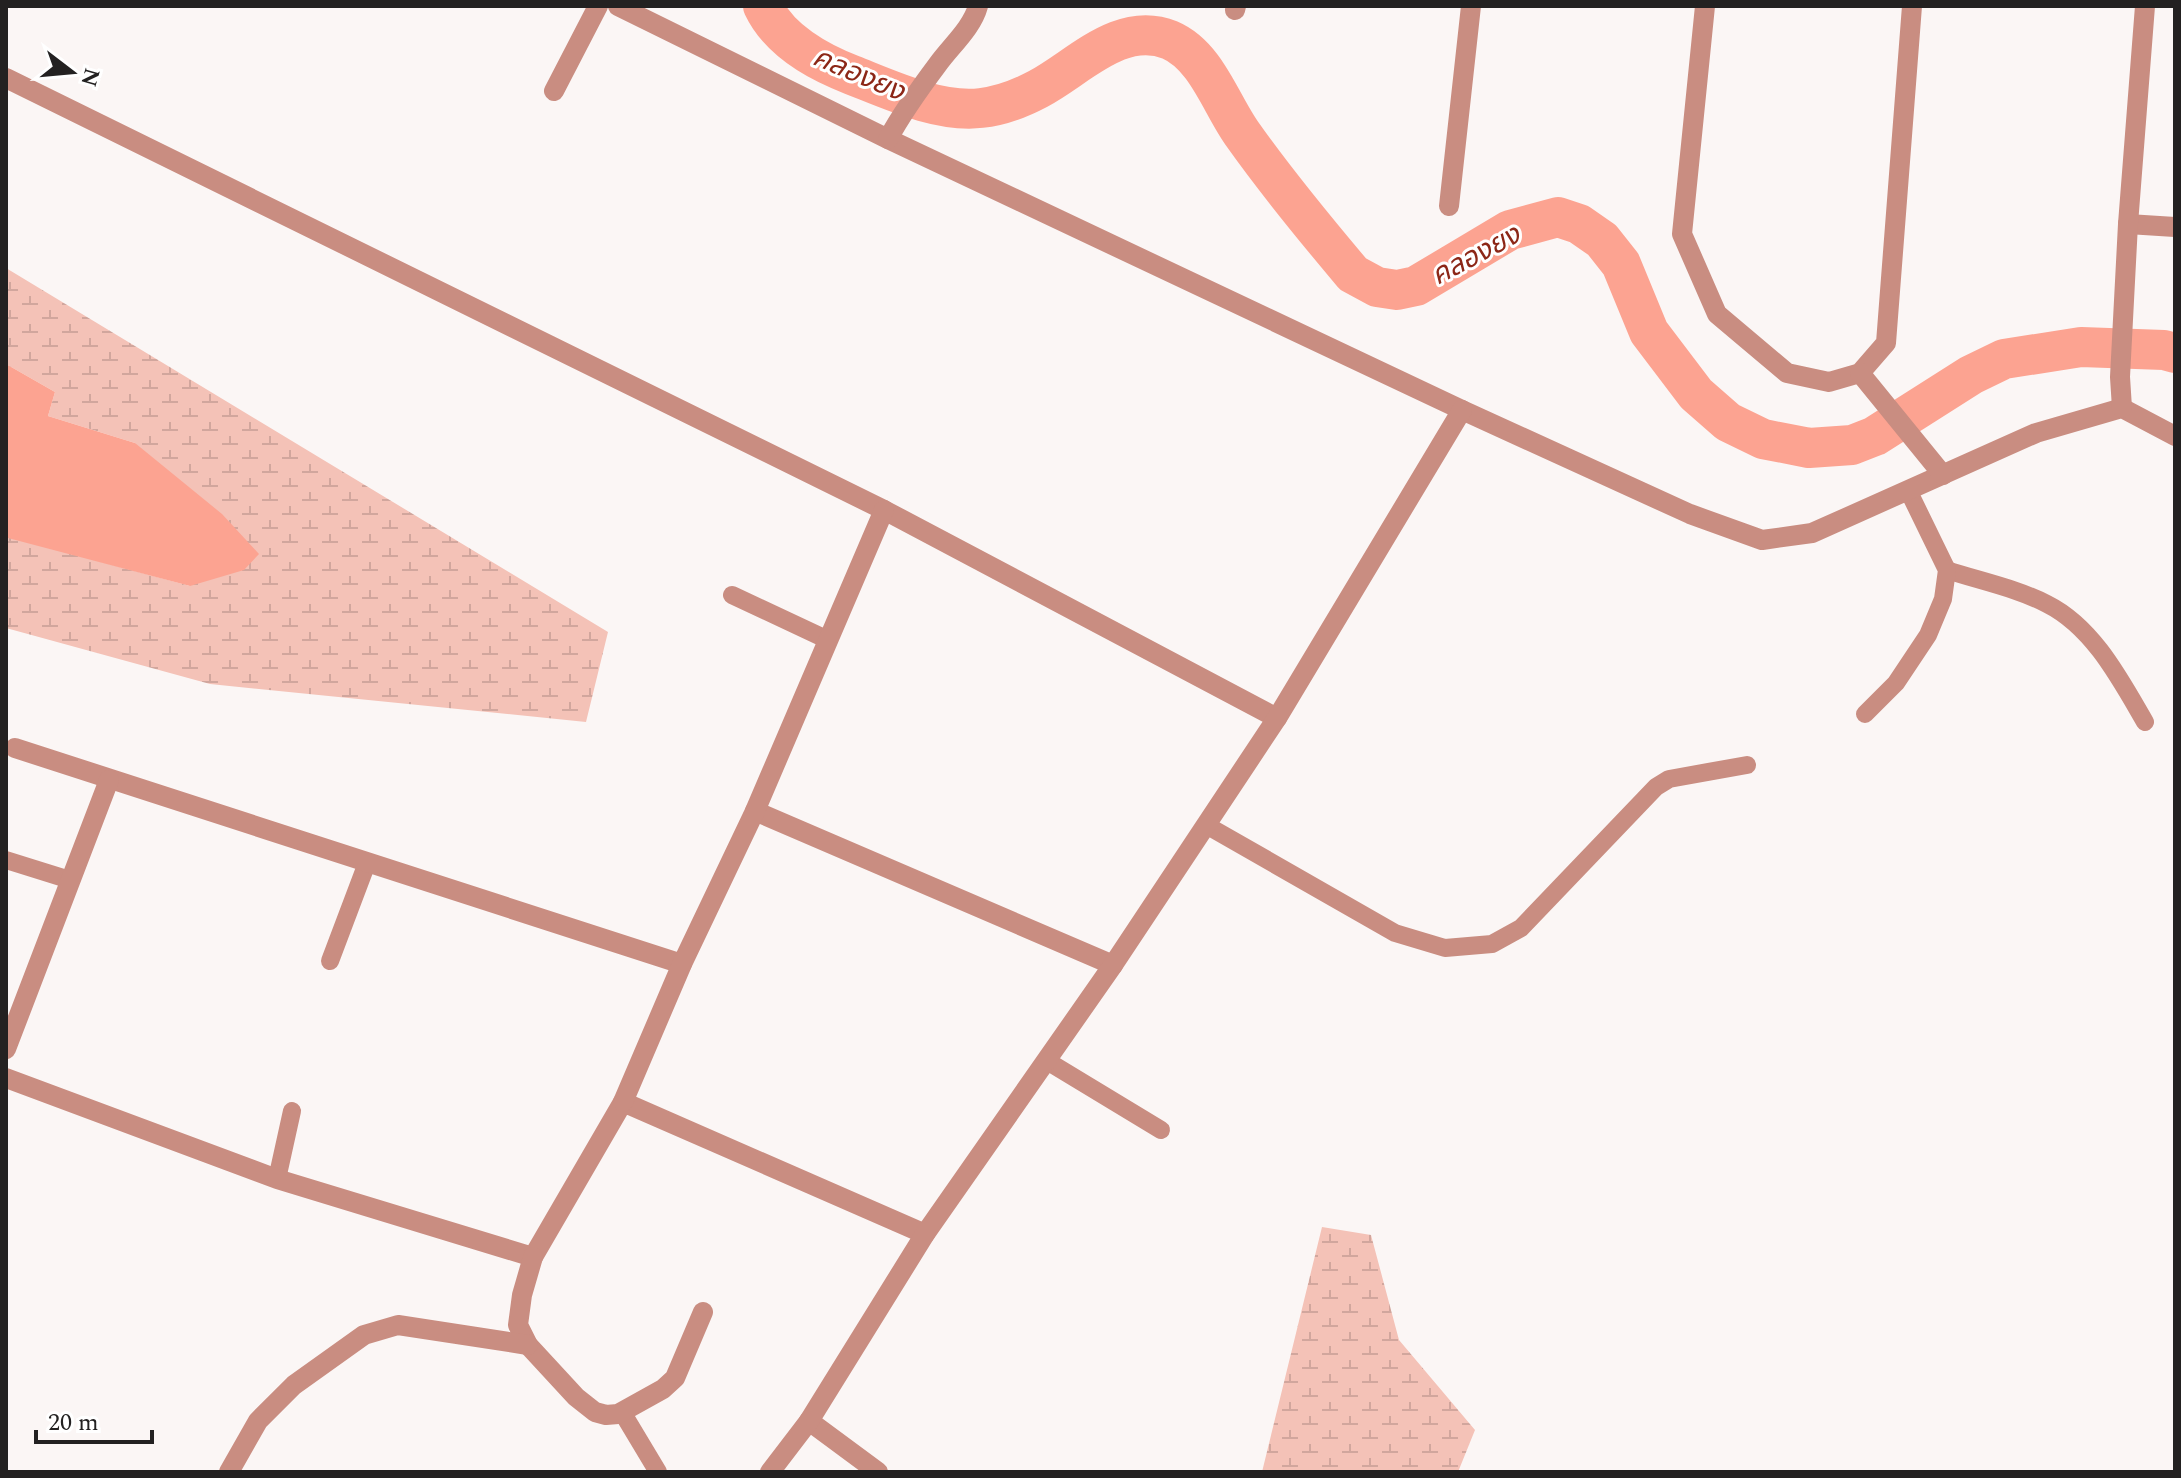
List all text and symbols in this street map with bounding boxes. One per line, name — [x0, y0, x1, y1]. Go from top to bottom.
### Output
north arrow — [32, 32, 112, 112]
water label: คลองยง — [806, 36, 913, 114]
text: N — [71, 64, 108, 90]
water label: คลองยง — [1423, 213, 1530, 297]
scale bar — [36, 1394, 152, 1444]
text: 20 m — [48, 1405, 99, 1441]

